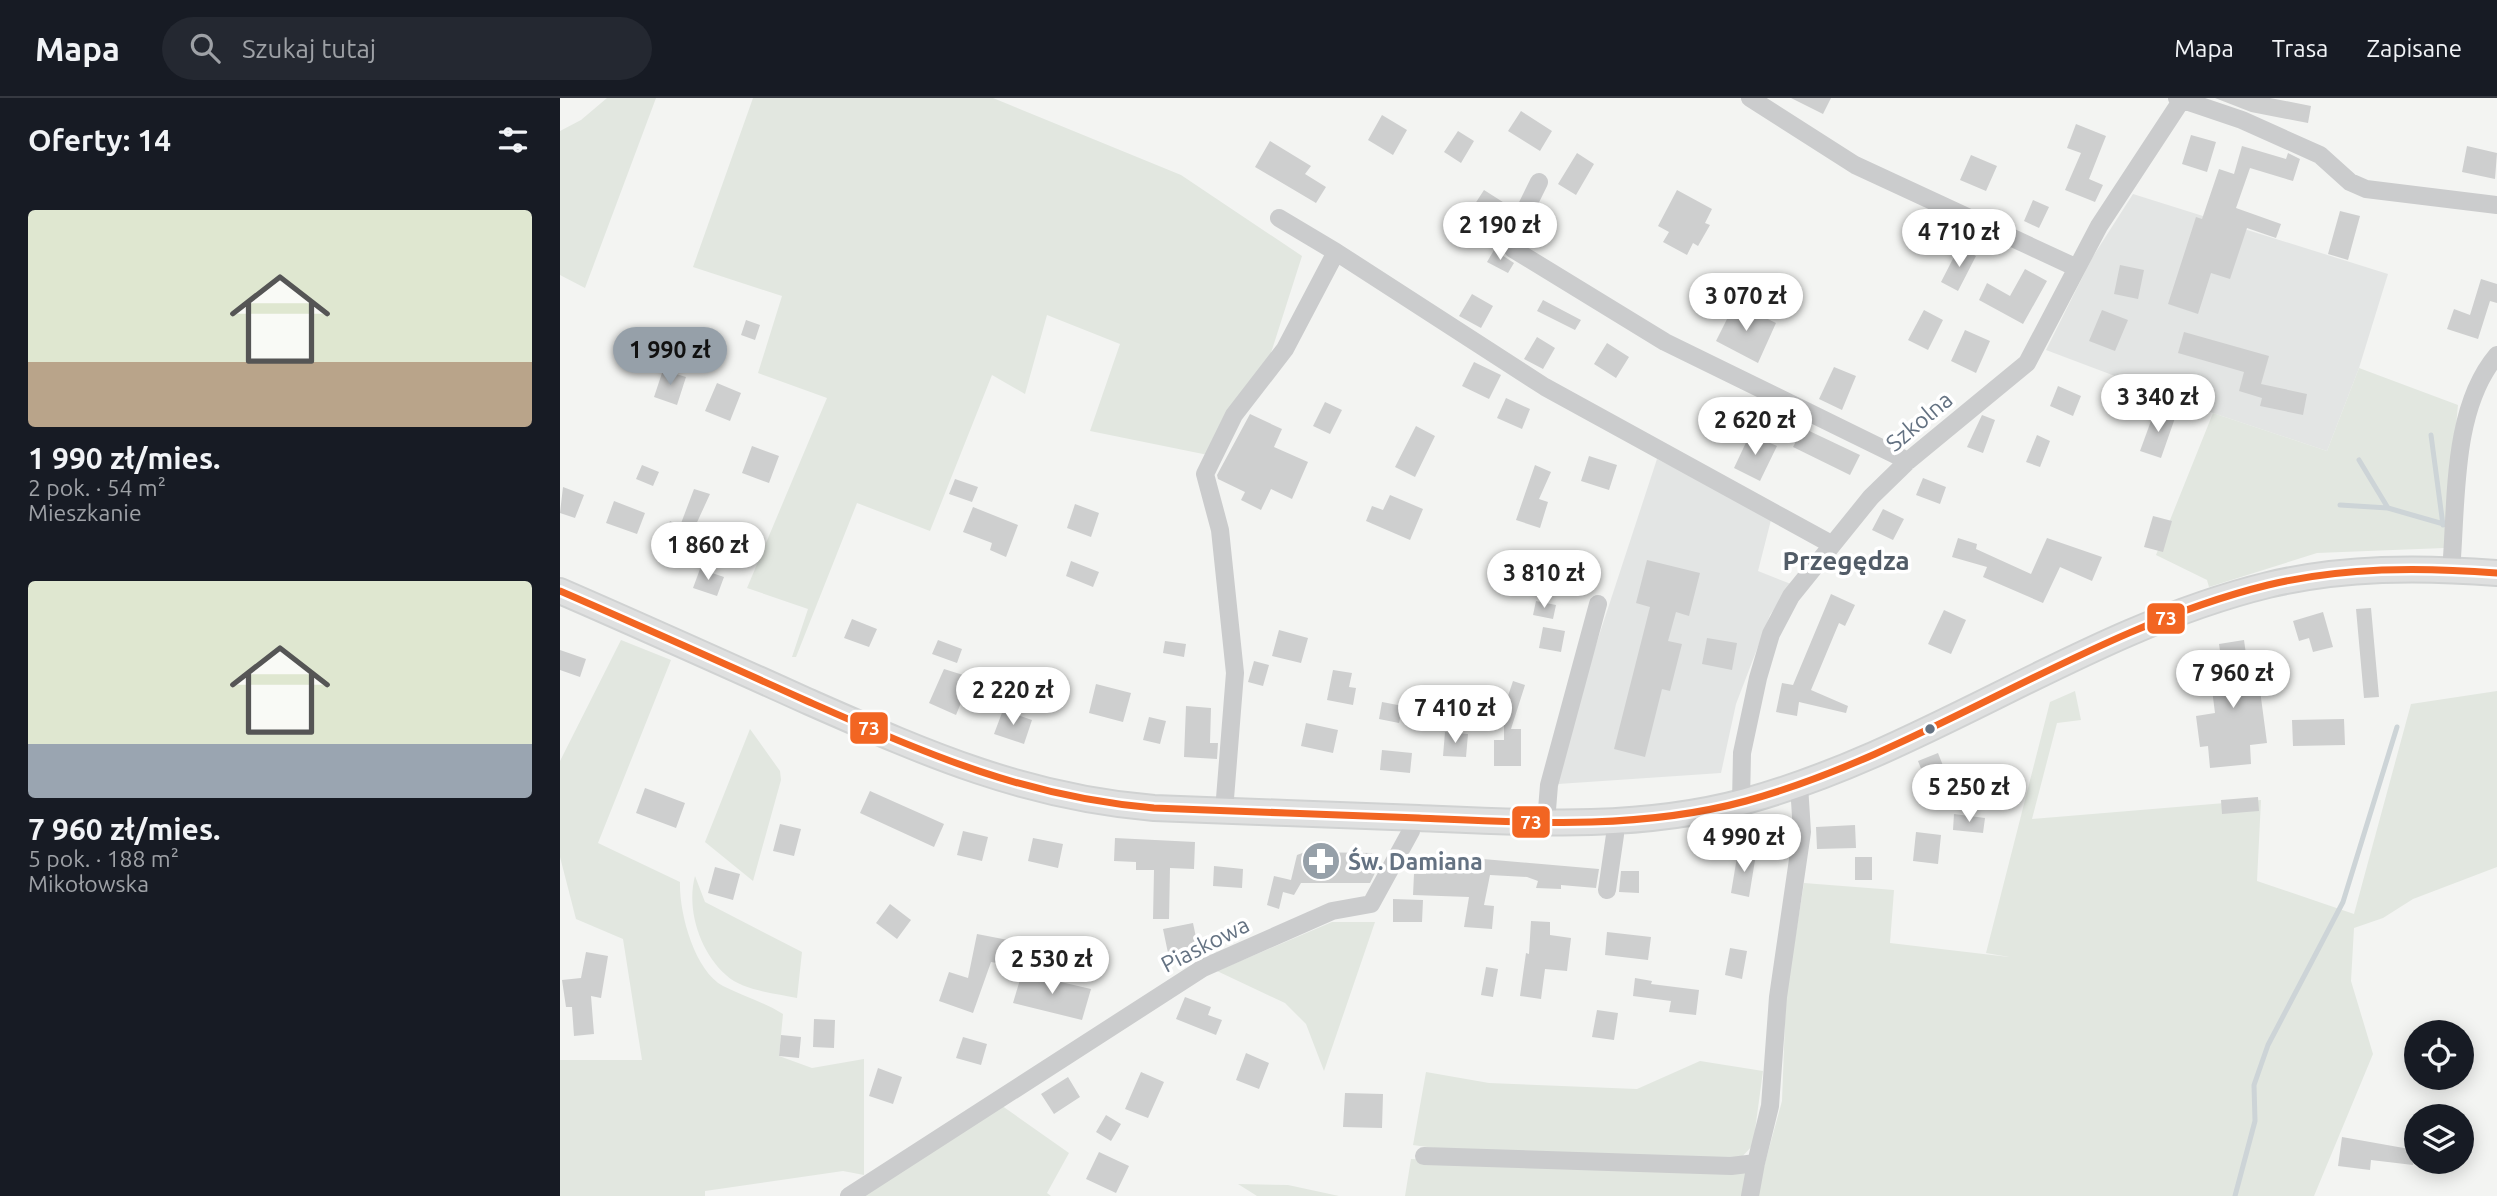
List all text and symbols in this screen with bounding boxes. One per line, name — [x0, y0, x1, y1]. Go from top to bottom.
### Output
search box — [162, 17, 652, 80]
icon: search — [186, 29, 224, 67]
text: Mapa — [35, 30, 120, 67]
text: Szukaj tutaj — [242, 34, 376, 63]
text: Mapa — [2174, 35, 2234, 62]
text: Trasa — [2272, 35, 2328, 62]
text: Zapisane — [2366, 35, 2462, 62]
icon: filters — [494, 121, 532, 159]
text: Oferty: 14 — [28, 123, 171, 157]
pin: 2 190 zł — [1428, 202, 1572, 262]
pin: 4 710 zł — [1887, 209, 2031, 269]
text: 2 190 zł — [1459, 212, 1541, 237]
text: 4 710 zł — [1918, 219, 2000, 244]
icon: home — [217, 256, 343, 382]
pin: 3 070 zł — [1674, 274, 1818, 333]
text: 3 070 zł — [1705, 283, 1787, 308]
pin: 1 990 zł — [598, 328, 742, 387]
text: 1 990 zł — [629, 337, 711, 362]
pin: 3 340 zł — [2086, 374, 2230, 434]
text: 3 340 zł — [2117, 384, 2199, 409]
street label: Szkolna — [1881, 386, 1957, 456]
pin: 2 620 zł — [1683, 398, 1827, 457]
text: 2 620 zł — [1714, 407, 1796, 432]
text: 1 990 zł/mies. — [28, 441, 220, 475]
text: 2 pok. · 54 m² — [28, 475, 166, 500]
text: Mieszkanie — [28, 500, 142, 525]
pin: 1 860 zł — [636, 522, 780, 582]
text: 1 860 zł — [667, 532, 749, 557]
district label: Przegędza — [1782, 546, 1910, 575]
pin: 3 810 zł — [1472, 550, 1616, 610]
text: 3 810 zł — [1503, 560, 1585, 585]
line badge: 73 — [2146, 602, 2186, 635]
text: 73 — [2155, 607, 2177, 629]
icon: home — [217, 627, 343, 753]
pin: 7 960 zł — [2161, 650, 2305, 710]
text: 7 960 zł — [2192, 660, 2274, 685]
pin: 2 220 zł — [941, 668, 1085, 727]
text: 2 220 zł — [972, 677, 1054, 702]
pin: 7 410 zł — [1383, 686, 1527, 745]
text: 7 410 zł — [1414, 695, 1496, 720]
line badge: 73 — [849, 711, 889, 745]
text: 73 — [858, 717, 880, 739]
unlabelled marker — [1923, 722, 1937, 736]
pin: 5 250 zł — [1897, 764, 2041, 824]
text: 5 250 zł — [1928, 774, 2010, 799]
line badge: 73 — [1511, 805, 1551, 839]
text: 73 — [1520, 811, 1542, 833]
text: 7 960 zł/mies. — [28, 812, 220, 846]
pin: 4 990 zł — [1672, 814, 1816, 874]
text: 4 990 zł — [1703, 824, 1785, 849]
pharmacy icon: Św. Damiana — [1300, 840, 1342, 882]
text: 5 pok. · 188 m² — [28, 846, 179, 871]
place label: Św. Damiana — [1348, 847, 1483, 874]
text: Mikołowska — [28, 871, 149, 896]
street label: Piaskowa — [1157, 911, 1253, 977]
pin: 2 530 zł — [980, 936, 1124, 996]
text: 2 530 zł — [1011, 946, 1093, 971]
map controls — [2404, 1020, 2474, 1174]
button: locate — [2404, 1020, 2474, 1090]
button: layers — [2404, 1104, 2474, 1174]

